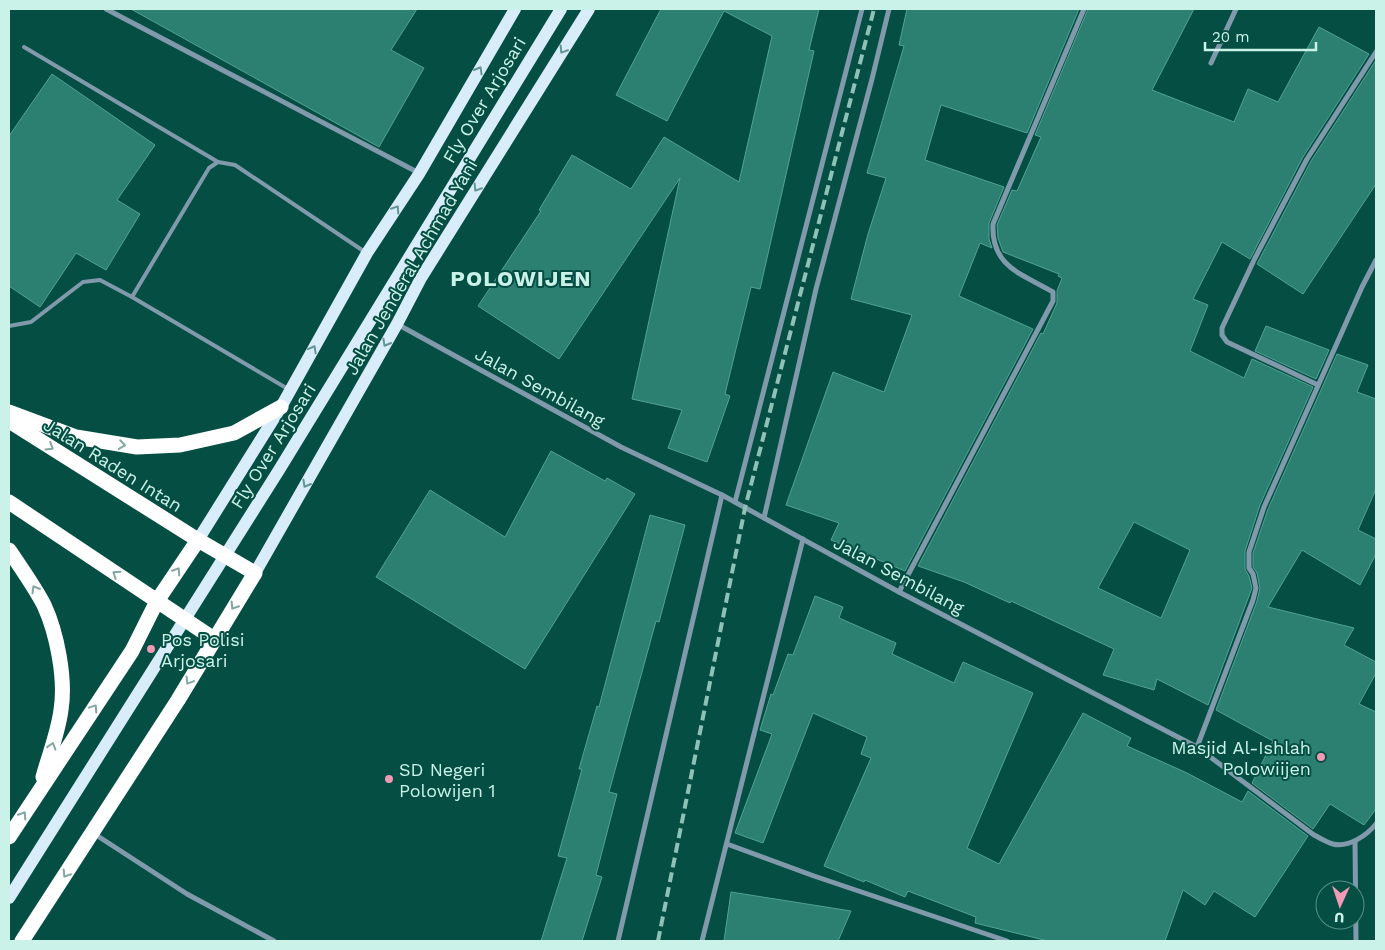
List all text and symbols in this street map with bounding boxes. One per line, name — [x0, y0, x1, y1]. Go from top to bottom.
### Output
scale bar — [1205, 20, 1316, 52]
text: 20 m — [1212, 28, 1250, 46]
street label: Fly Over Arjosari — [438, 33, 530, 167]
one-way arrow — [560, 45, 569, 54]
one-way arrow — [473, 66, 483, 75]
street label: Jalan Jenderal Achmad Yani — [341, 156, 481, 378]
one-way arrow — [474, 182, 483, 192]
one-way arrow — [390, 206, 399, 215]
district label: POLOWIJEN — [450, 266, 592, 291]
one-way arrow — [382, 338, 392, 347]
street label: Jalan Sembilang — [472, 343, 609, 431]
one-way arrow — [307, 345, 317, 354]
street label: Fly Over Arjosari — [226, 380, 320, 512]
street label: Jalan Raden Intan — [40, 414, 186, 516]
one-way arrow — [118, 439, 127, 449]
one-way arrow — [44, 441, 54, 450]
one-way arrow — [302, 479, 312, 488]
street label: Jalan Sembilang — [830, 532, 968, 618]
one-way arrow — [171, 567, 180, 576]
one-way arrow — [113, 571, 122, 580]
one-way arrow — [31, 586, 41, 595]
one-way arrow — [231, 601, 241, 610]
place label: Pos Polisi Arjosari — [161, 629, 244, 671]
marker: Pos Polisi Arjosari — [145, 643, 157, 655]
one-way arrow — [185, 676, 195, 685]
one-way arrow — [88, 704, 97, 714]
place label: Masjid Al-Ishlah Polowiijen — [1171, 737, 1311, 779]
one-way arrow — [47, 742, 57, 750]
marker: Masjid Al-Ishlah Polowiijen — [1315, 751, 1327, 763]
place label: SD Negeri Polowijen 1 — [399, 759, 496, 801]
marker: SD Negeri Polowijen 1 — [383, 773, 395, 785]
one-way arrow — [17, 811, 27, 820]
one-way arrow — [63, 868, 72, 877]
north arrow — [1315, 880, 1365, 930]
text: U — [1334, 910, 1345, 926]

